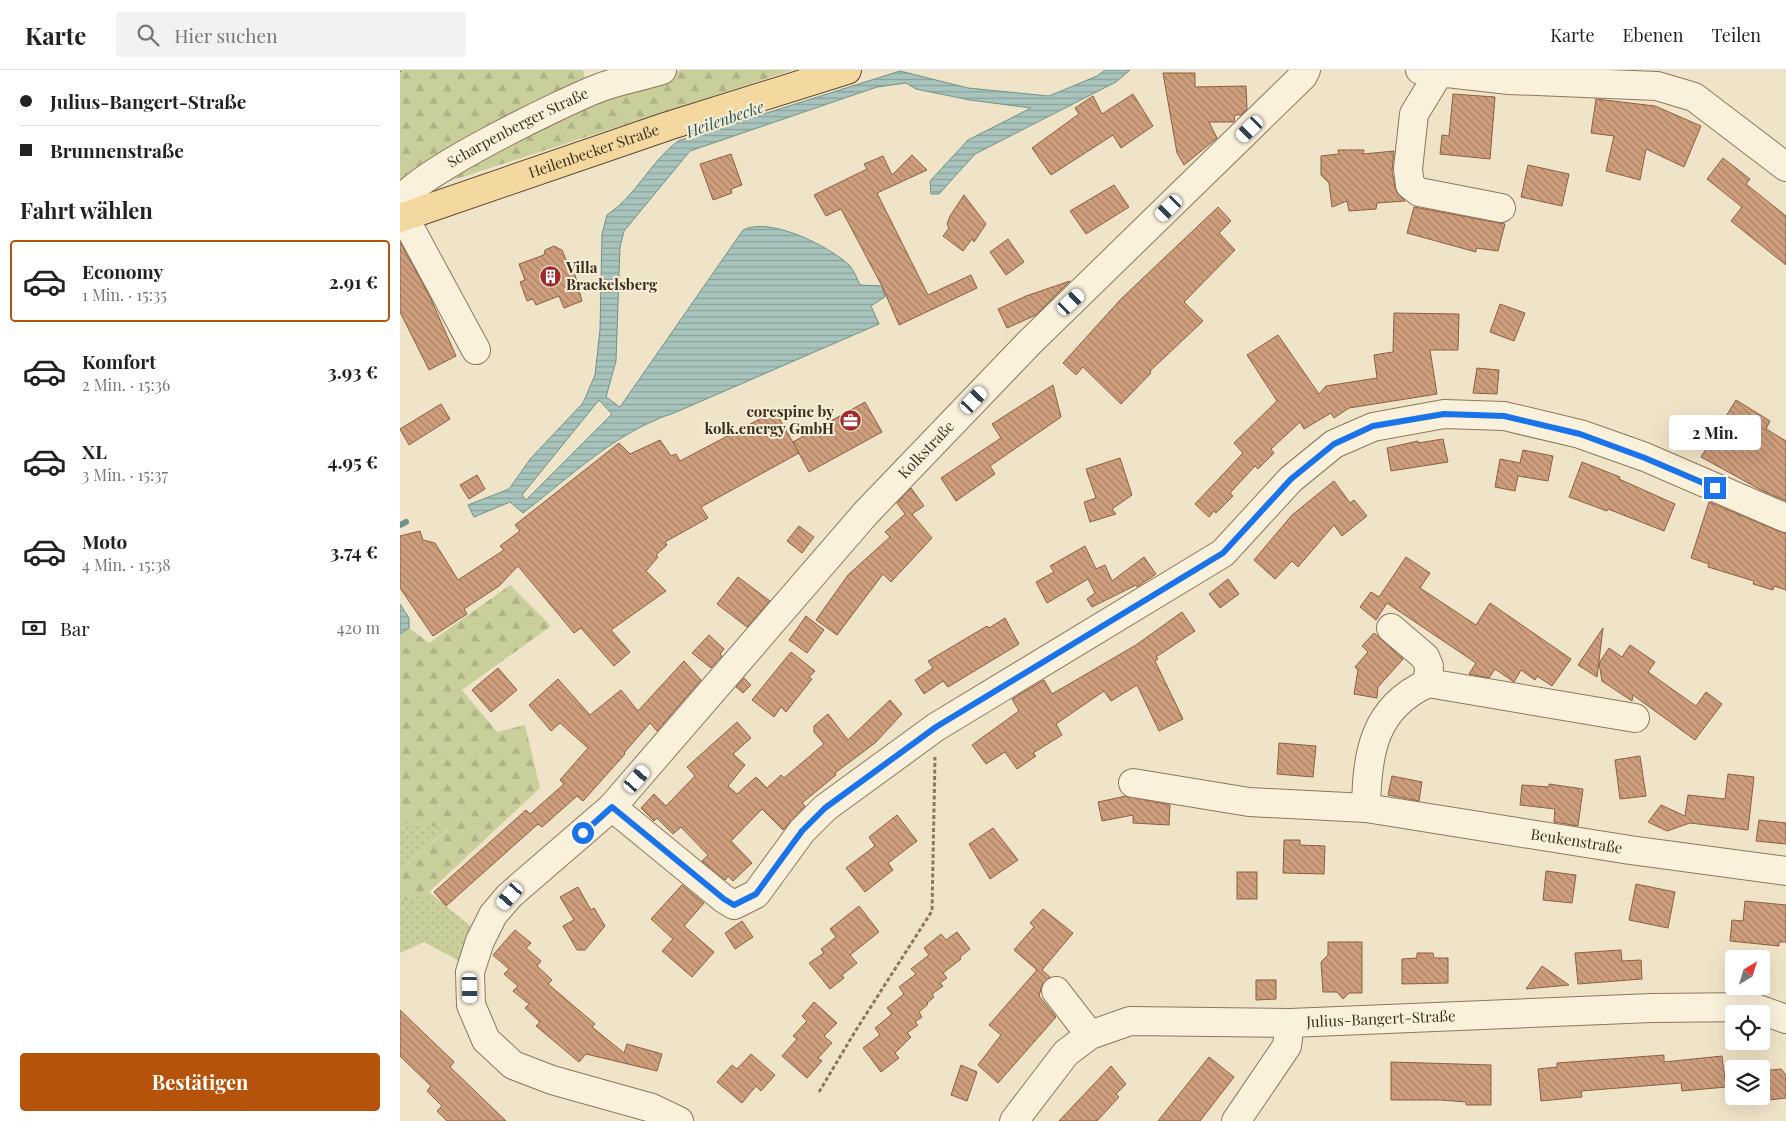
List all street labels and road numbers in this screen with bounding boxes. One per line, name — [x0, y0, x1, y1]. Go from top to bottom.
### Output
street label: Scharpenberger Straße — [443, 83, 591, 172]
street label: Heilenbecker Straße — [526, 119, 661, 182]
street label: Kolkstraße — [893, 416, 958, 483]
street label: Beukenstraße — [1529, 823, 1624, 858]
street label: Julius-Bangert-Straße — [1305, 1005, 1456, 1031]

